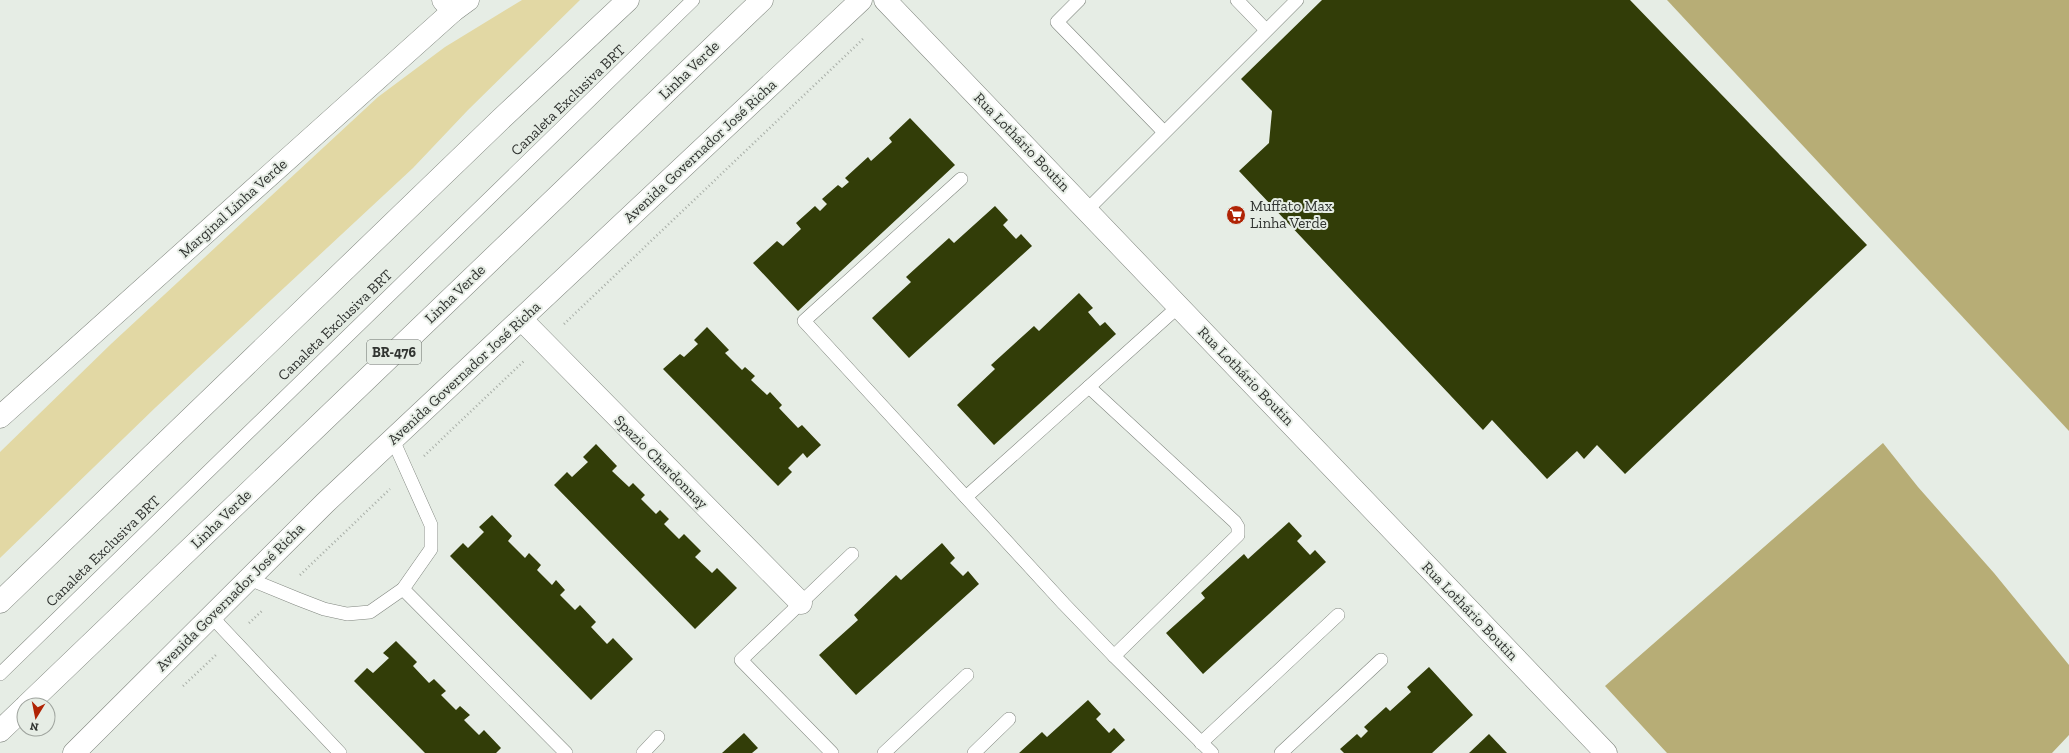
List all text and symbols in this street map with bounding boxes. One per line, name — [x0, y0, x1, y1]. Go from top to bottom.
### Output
street label: Linha Verde — [655, 37, 723, 103]
street label: Canaleta Exclusiva BRT — [507, 41, 629, 159]
street label: Avenida Governador José Richa — [620, 76, 780, 226]
street label: Rua Lothário Boutin — [970, 89, 1074, 195]
street label: Marginal Linha Verde — [175, 155, 291, 261]
place label: Muffato Max Linha Verde — [1250, 197, 1333, 232]
supermarket icon: Muffato Max Linha Verde — [1225, 204, 1247, 226]
street label: Linha Verde — [421, 261, 489, 327]
street label: Canaleta Exclusiva BRT — [274, 266, 396, 384]
street label: Avenida Governador José Richa — [384, 298, 544, 448]
street label: Rua Lothário Boutin — [1194, 323, 1298, 429]
road number: BR-476 — [367, 340, 421, 364]
street label: Spazio Chardonnay — [610, 411, 712, 513]
street label: Linha Verde — [187, 486, 255, 552]
street label: Canaleta Exclusiva BRT — [42, 492, 164, 610]
street label: Avenida Governador José Richa — [152, 519, 308, 675]
street label: Rua Lothário Boutin — [1418, 558, 1522, 664]
north arrow — [16, 697, 56, 737]
text: N — [28, 719, 40, 733]

